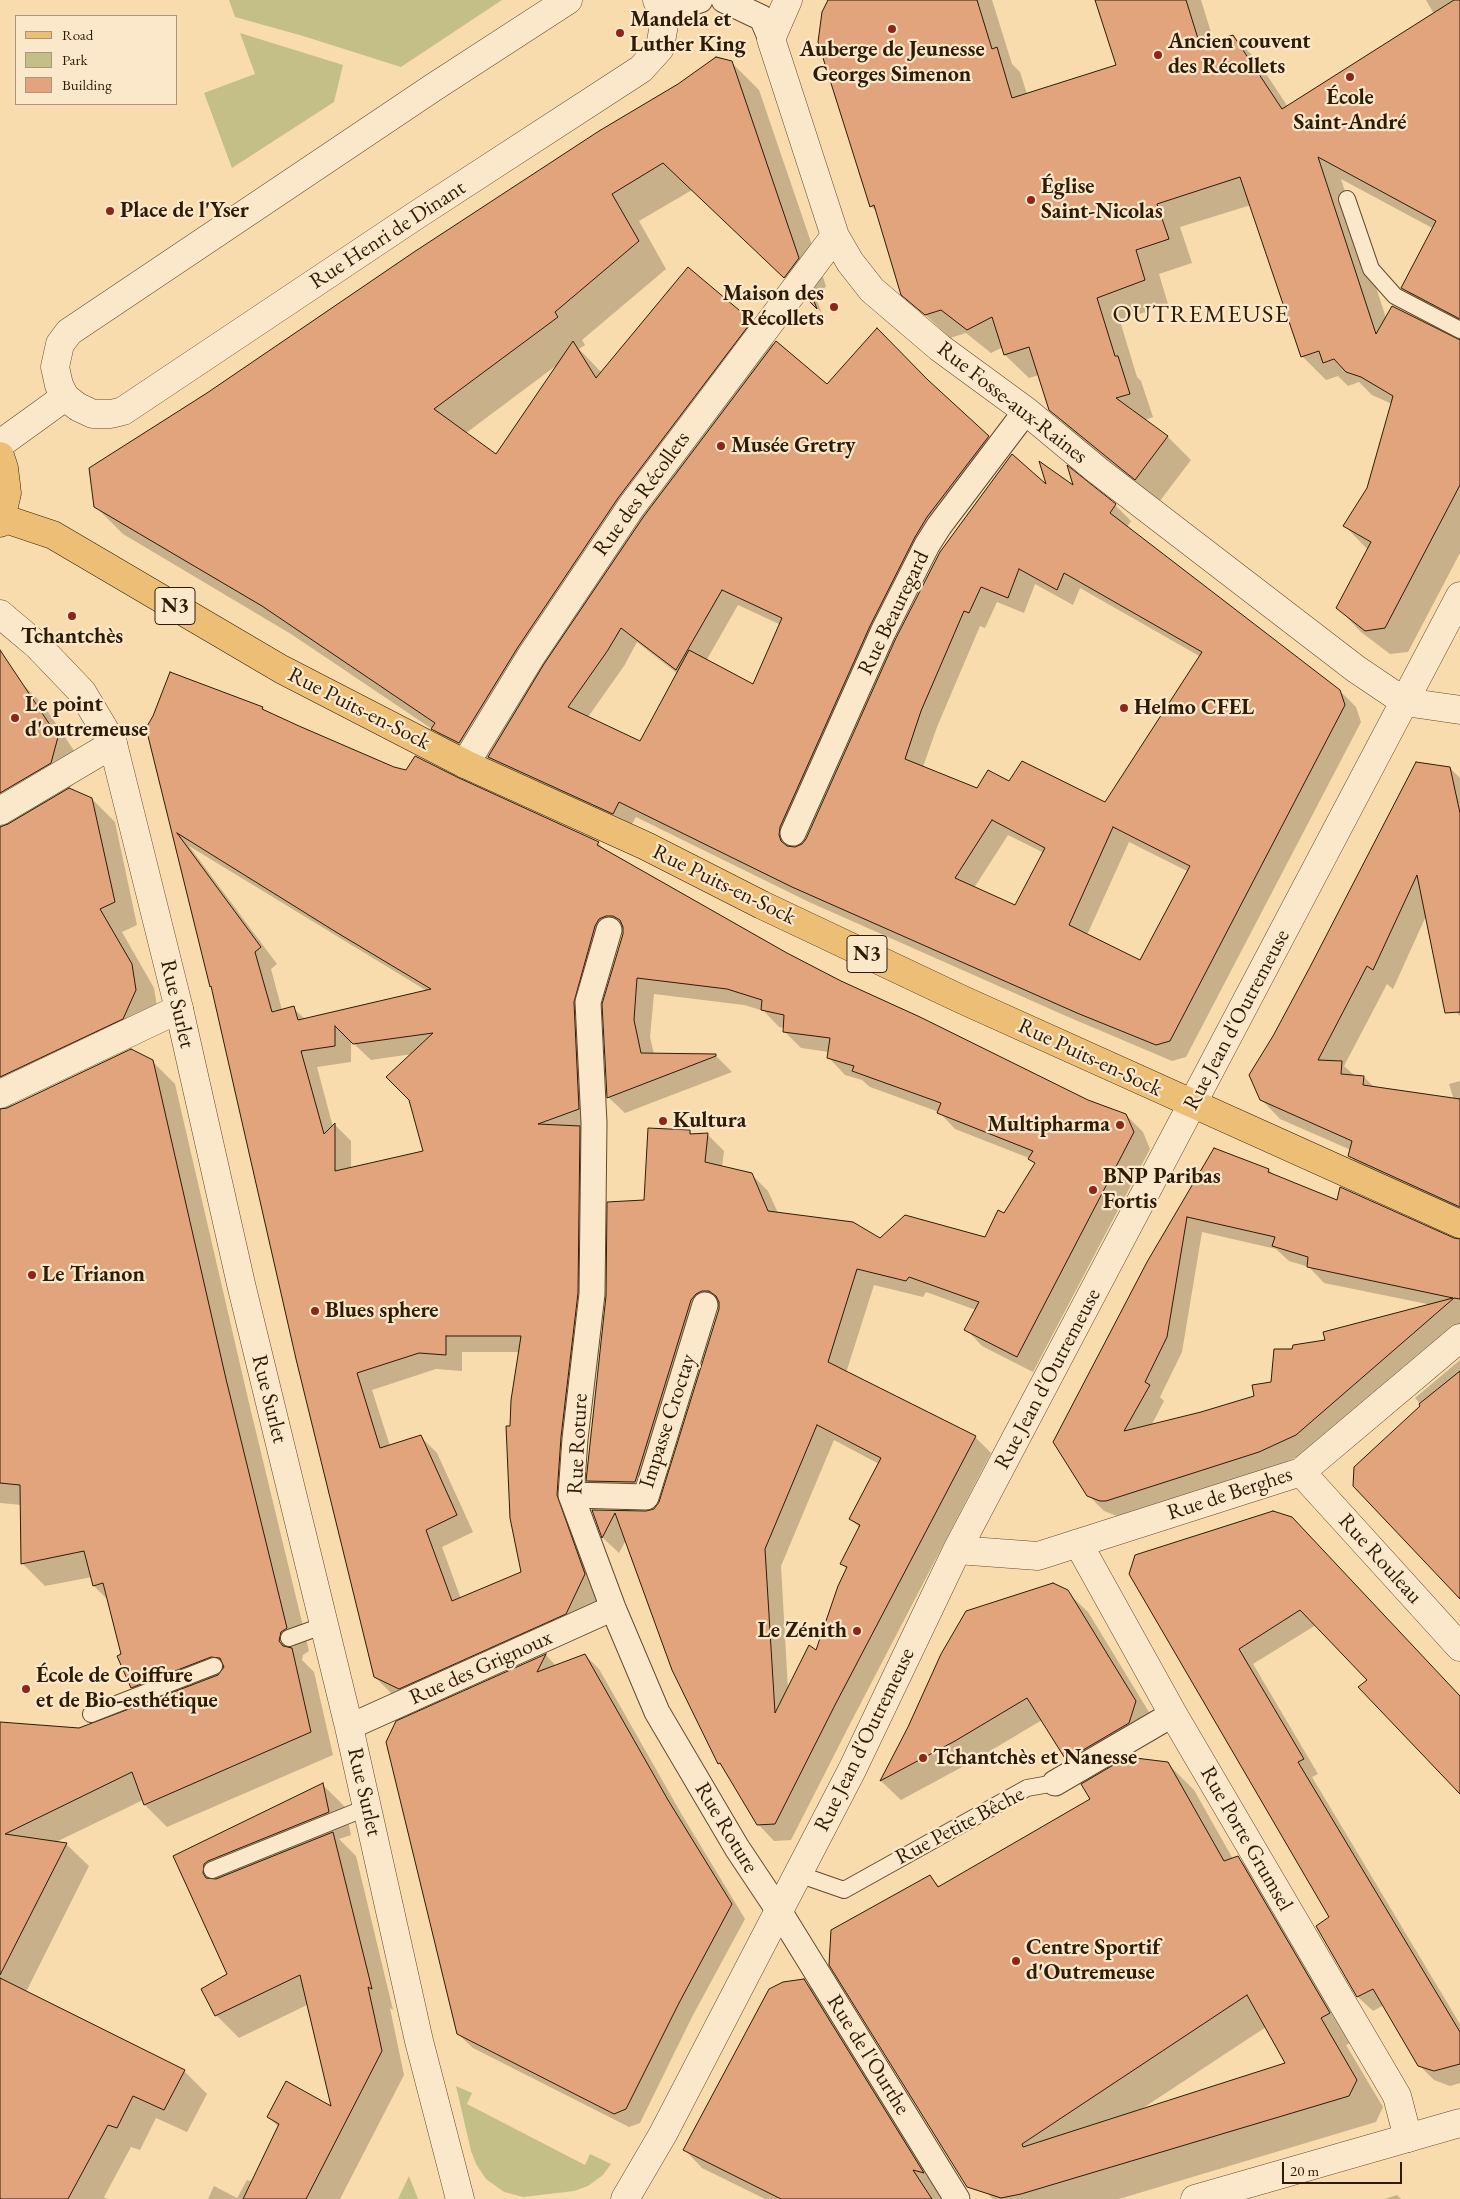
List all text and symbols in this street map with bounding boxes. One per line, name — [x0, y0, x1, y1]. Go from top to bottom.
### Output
place label: Mandela et Luther King — [630, 7, 746, 58]
legend — [15, 15, 178, 105]
marker: Auberge de Jeunesse Georges Simenon — [886, 23, 898, 35]
text: Road — [62, 25, 93, 44]
marker: Mandela et Luther King — [614, 27, 626, 39]
place label: Ancien couvent des Récollets — [1168, 29, 1311, 80]
place label: Auberge de Jeunesse Georges Simenon — [799, 37, 985, 88]
marker: Ancien couvent des Récollets — [1152, 49, 1164, 61]
text: Park — [62, 50, 88, 69]
marker: École Saint-André — [1344, 71, 1356, 83]
text: Building — [62, 75, 112, 94]
place label: École Saint-André — [1294, 85, 1406, 136]
place label: Église Saint-Nicolas — [1041, 174, 1163, 225]
street label: Rue Henri de Dinant — [305, 175, 471, 295]
marker: Église Saint-Nicolas — [1025, 194, 1037, 206]
place label: Place de l'Yser — [120, 198, 249, 224]
marker: Place de l'Yser — [104, 205, 116, 217]
place label: Maison des Récollets — [723, 281, 824, 332]
district label: OUTREMEUSE — [1111, 300, 1291, 330]
marker: Maison des Récollets — [828, 301, 840, 313]
street label: Rue Fosse-aux-Raines — [932, 336, 1092, 470]
street label: Rue des Récollets — [588, 426, 696, 562]
place label: Musée Gretry — [731, 433, 856, 459]
marker: Musée Gretry — [715, 440, 727, 452]
street label: Rue Beauregard — [853, 547, 935, 679]
road number: N3 — [155, 588, 195, 624]
marker: Tchantchès — [66, 610, 78, 622]
place label: Tchantchès — [21, 624, 123, 650]
street label: Rue Puits-en-Sock — [283, 662, 435, 756]
place label: Le point d'outremeuse — [25, 692, 148, 744]
place label: Helmo CFEL — [1134, 695, 1254, 721]
marker: Helmo CFEL — [1118, 702, 1130, 714]
marker: Le point d'outremeuse — [9, 712, 21, 724]
street label: Rue Puits-en-Sock — [648, 839, 800, 931]
street label: Rue Jean d'Outremeuse — [1178, 925, 1296, 1115]
road number: N3 — [847, 936, 887, 972]
street label: Rue Surlet — [154, 957, 200, 1051]
street label: Rue Puits-en-Sock — [1014, 1013, 1166, 1103]
place label: Kultura — [673, 1108, 746, 1134]
place label: Multipharma — [987, 1112, 1110, 1138]
marker: Kultura — [657, 1115, 669, 1127]
marker: Multipharma — [1114, 1119, 1126, 1131]
place label: BNP Paribas Fortis — [1103, 1164, 1221, 1216]
marker: BNP Paribas Fortis — [1087, 1184, 1099, 1196]
place label: Le Trianon — [42, 1262, 145, 1288]
marker: Le Trianon — [26, 1269, 38, 1281]
street label: Rue Jean d'Outremeuse — [989, 1284, 1107, 1474]
place label: Blues sphere — [325, 1298, 438, 1324]
marker: Blues sphere — [309, 1305, 321, 1317]
street label: Impasse Croctay — [634, 1351, 702, 1491]
street label: Rue Surlet — [245, 1352, 293, 1446]
street label: Rue Roture — [562, 1393, 594, 1495]
street label: Rue de Berghes — [1164, 1461, 1296, 1527]
street label: Rue Rouleau — [1332, 1508, 1428, 1610]
place label: Le Zénith — [758, 1618, 847, 1644]
street label: Rue des Grignoux — [406, 1625, 556, 1711]
marker: Le Zénith — [851, 1625, 863, 1637]
street label: Rue Jean d'Outremeuse — [809, 1644, 921, 1836]
place label: École de Coiffure et de Bio-esthétique — [36, 1663, 218, 1714]
marker: École de Coiffure et de Bio-esthétique — [20, 1683, 32, 1695]
street label: Rue Surlet — [341, 1745, 387, 1839]
place label: Tchantchès et Nanesse — [933, 1745, 1137, 1771]
marker: Tchantchès et Nanesse — [917, 1752, 929, 1764]
street label: Rue Porte Grumsel — [1194, 1762, 1298, 1916]
street label: Rue Roture — [689, 1778, 763, 1878]
street label: Rue Petite Bêche — [891, 1781, 1029, 1871]
place label: Centre Sportif d'Outremeuse — [1026, 1935, 1160, 1986]
marker: Centre Sportif d'Outremeuse — [1010, 1955, 1022, 1967]
street label: Rue de l'Ourthe — [821, 1990, 915, 2120]
scale bar — [1285, 2152, 1405, 2184]
text: 20 m — [1290, 2161, 1319, 2180]

